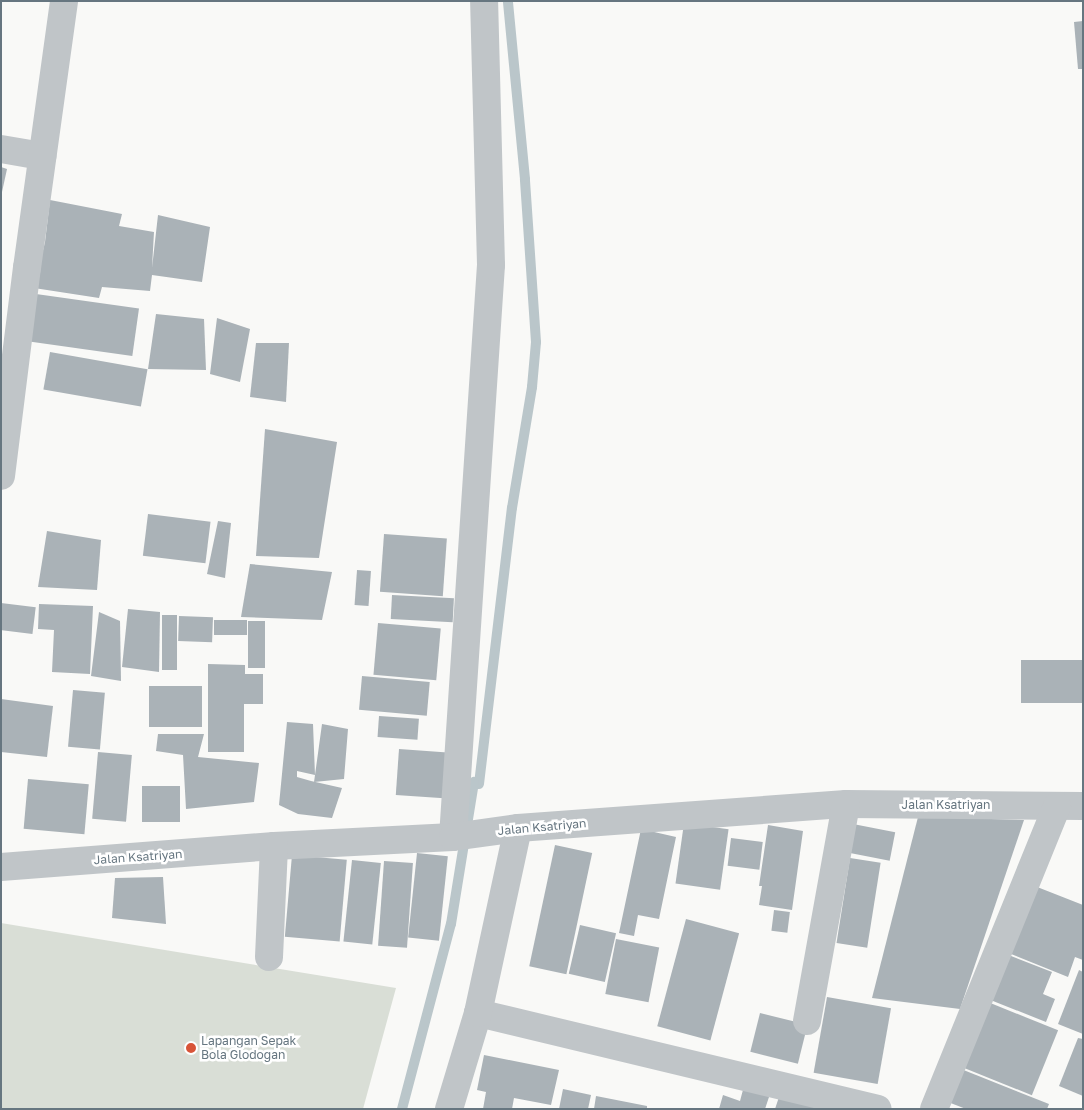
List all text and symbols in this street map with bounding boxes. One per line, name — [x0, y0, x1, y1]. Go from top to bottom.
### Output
street label: Jalan Ksatriyan — [902, 798, 990, 812]
street label: Jalan Ksatriyan — [497, 816, 587, 838]
street label: Jalan Ksatriyan — [93, 847, 183, 867]
place label: Lapangan Sepak Bola Glodogan — [201, 1034, 296, 1062]
marker: Lapangan Sepak Bola Glodogan — [185, 1042, 197, 1054]

